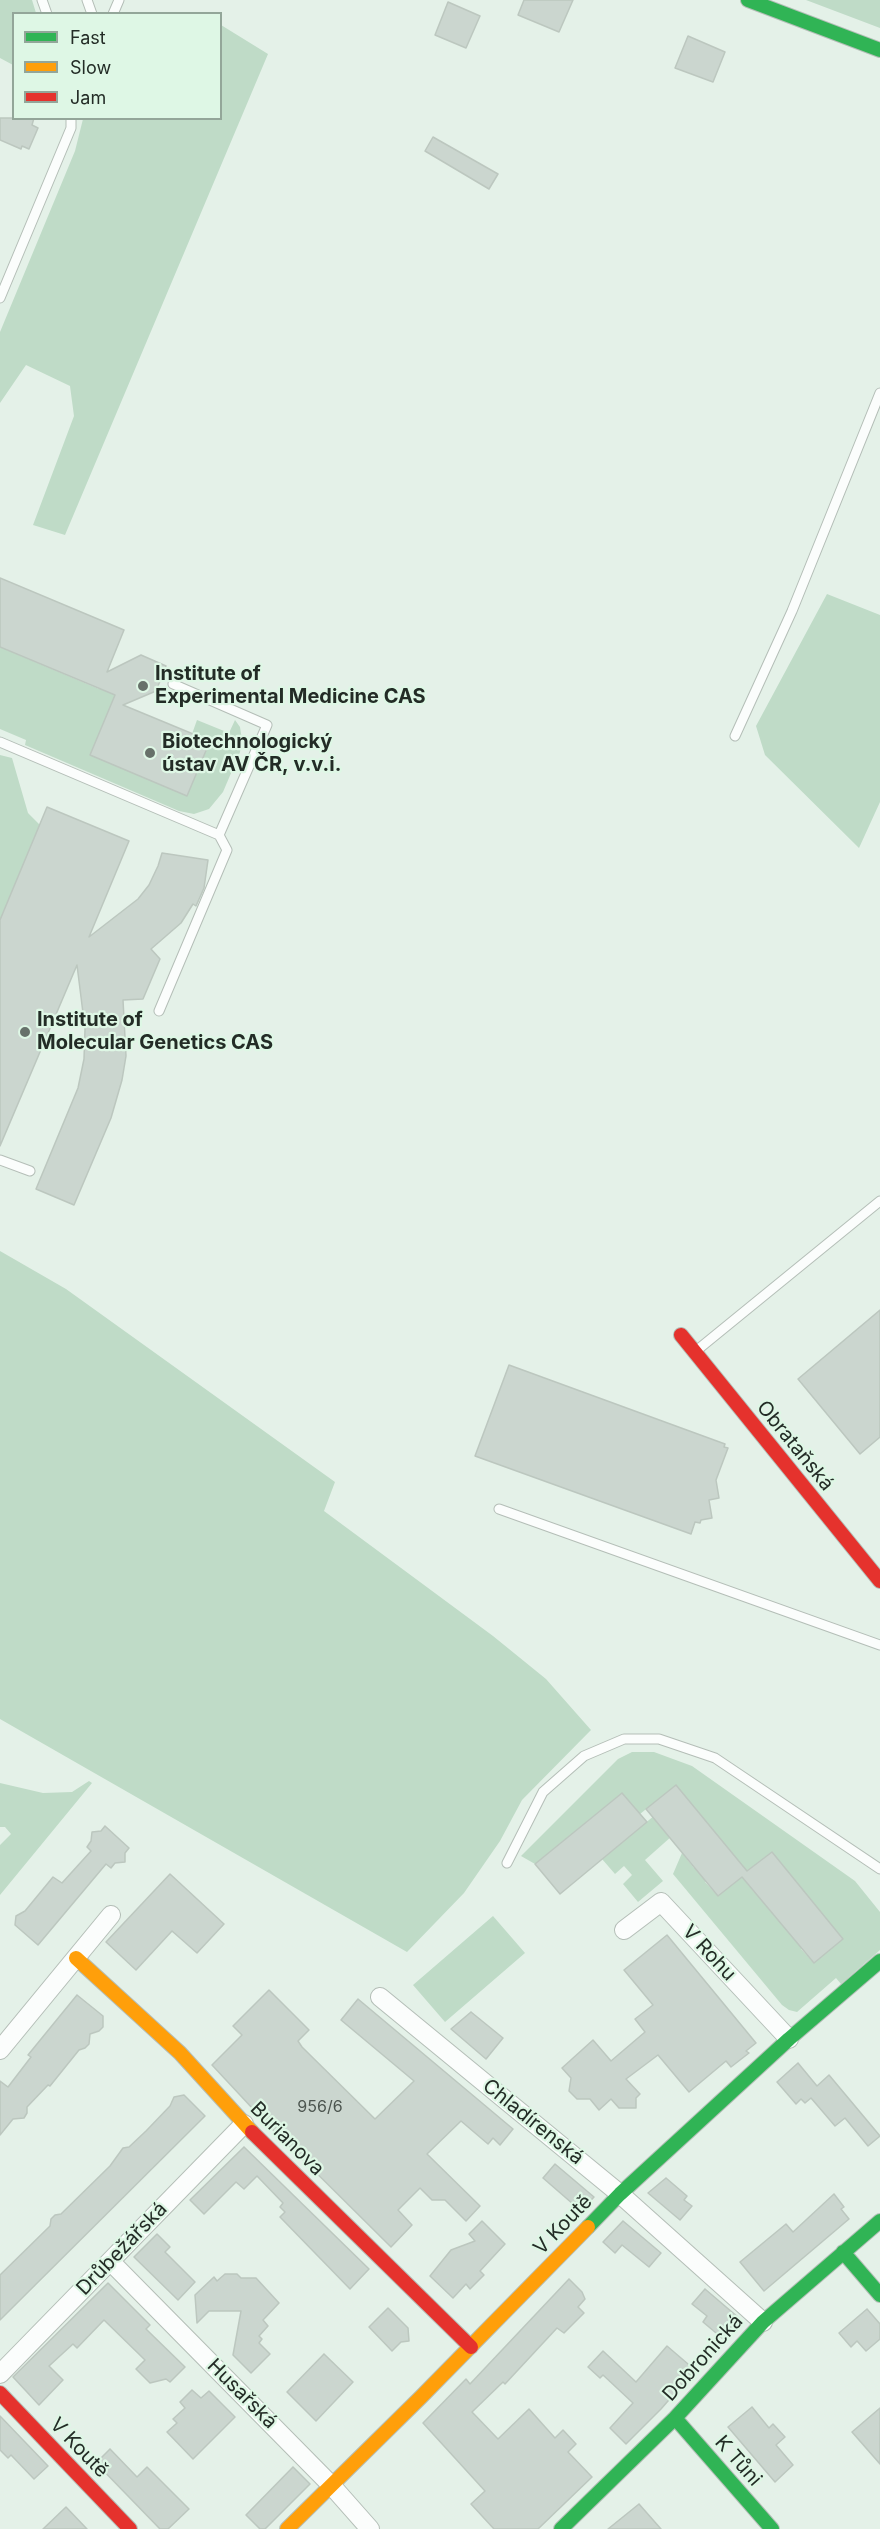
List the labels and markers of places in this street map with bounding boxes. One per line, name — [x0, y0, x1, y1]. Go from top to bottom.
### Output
place label: Institute of Experimental Medicine CAS — [155, 662, 426, 709]
marker: Institute of Experimental Medicine CAS — [136, 679, 150, 693]
place label: Biotechnologický ústav AV ČR, v.v.i. — [162, 730, 341, 777]
marker: Biotechnologický ústav AV ČR, v.v.i. — [143, 746, 157, 760]
place label: Institute of Molecular Genetics CAS — [37, 1008, 273, 1055]
marker: Institute of Molecular Genetics CAS — [18, 1025, 32, 1039]

